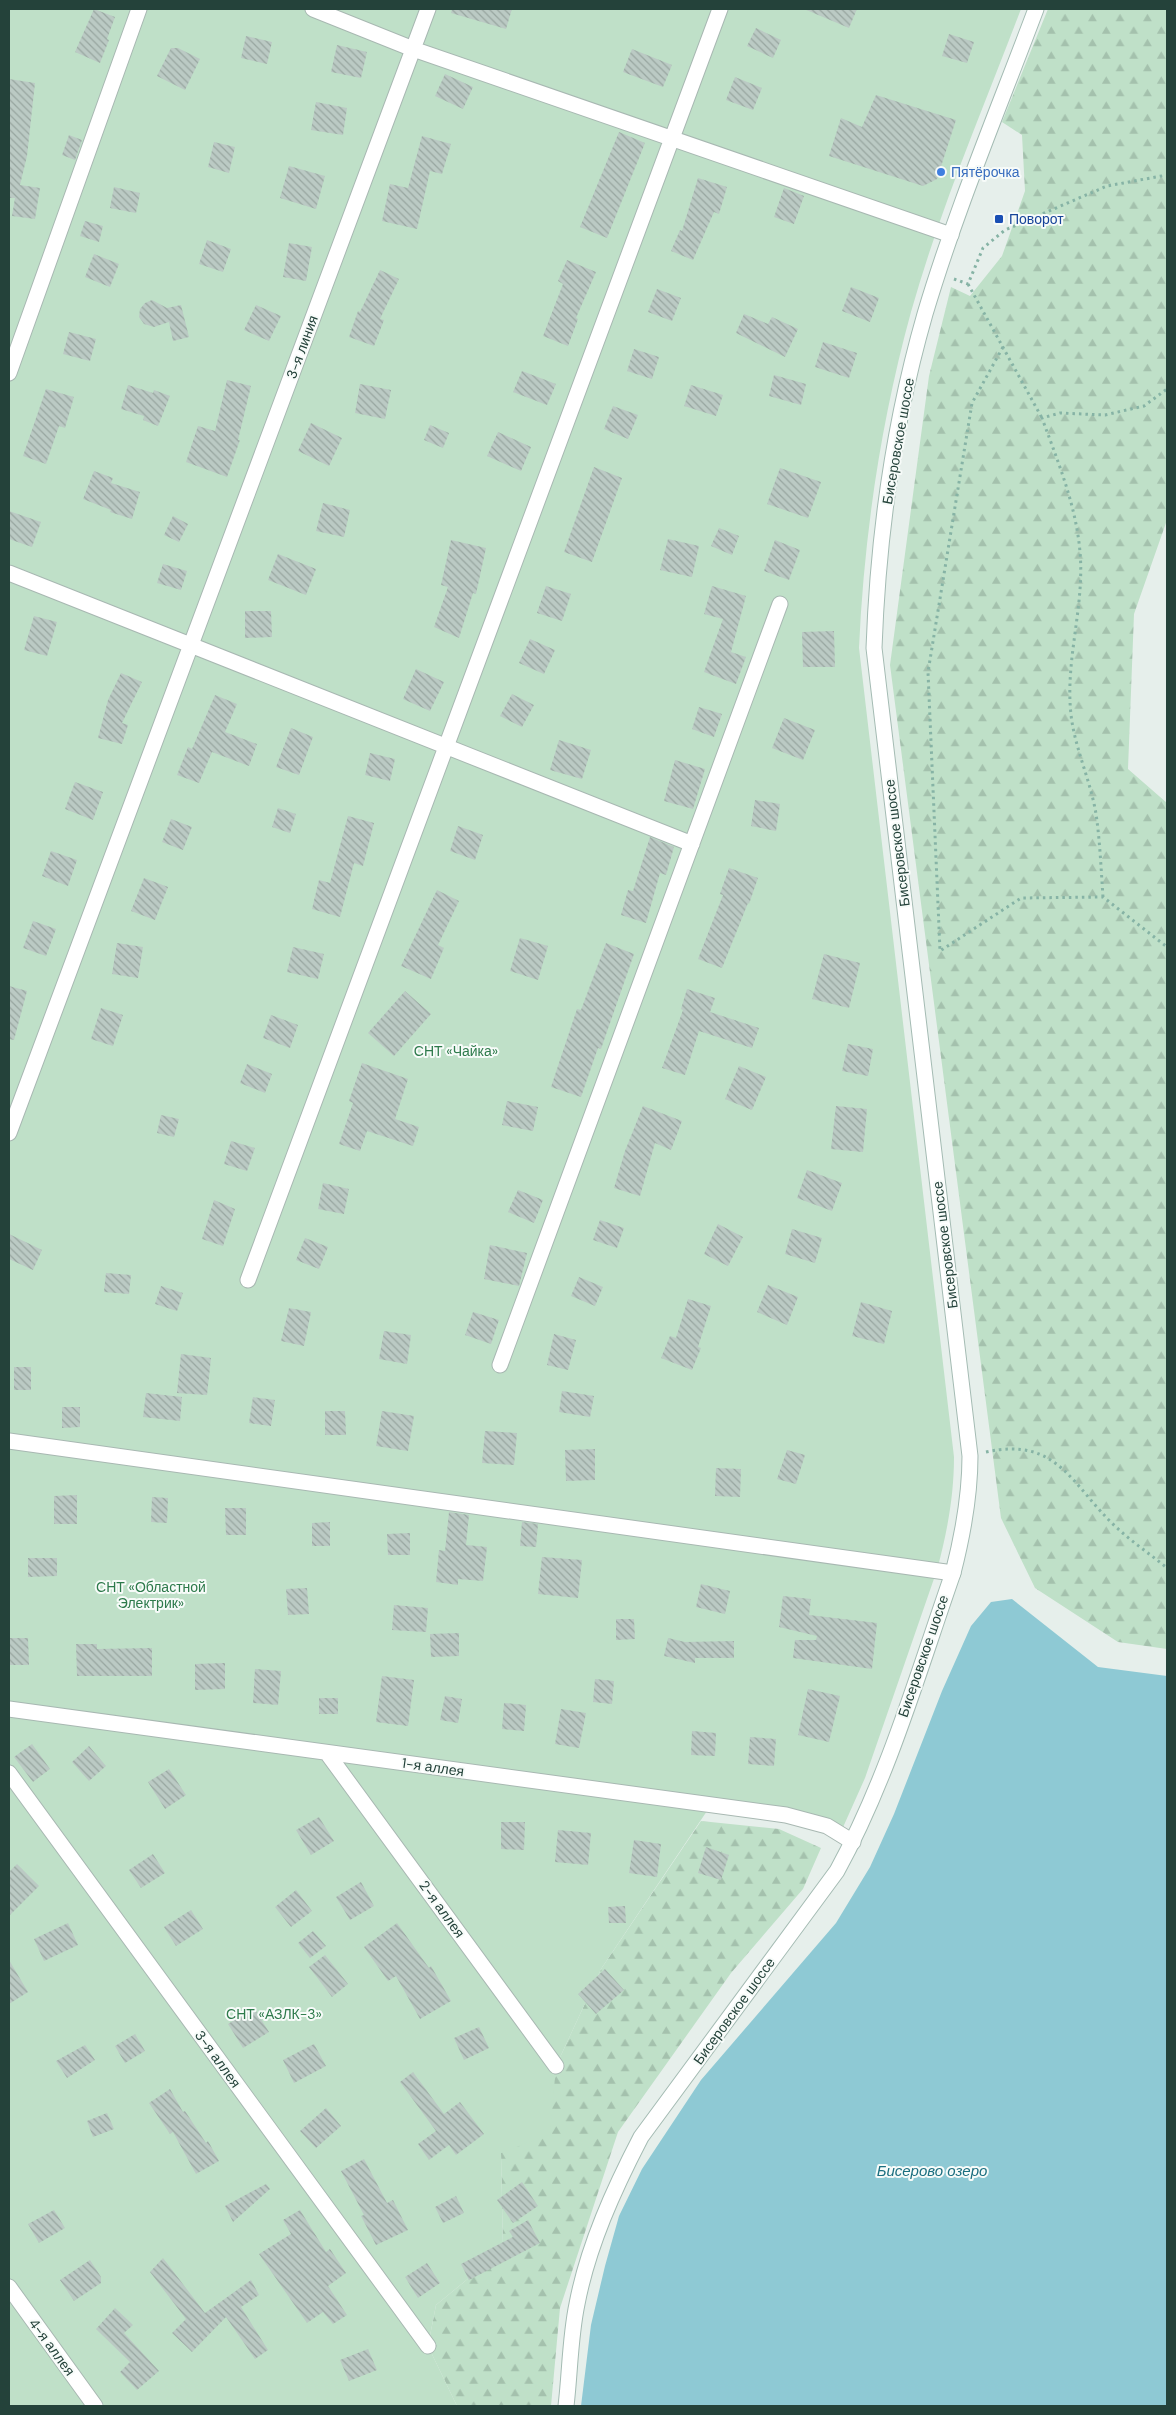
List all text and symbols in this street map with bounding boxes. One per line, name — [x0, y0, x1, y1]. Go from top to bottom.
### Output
place label: Пятёрочка — [951, 163, 1020, 181]
marker: Пятёрочка — [935, 166, 947, 178]
place label: Поворот — [1009, 210, 1064, 228]
marker: Поворот — [993, 213, 1005, 225]
street label: 3-я линия — [282, 313, 322, 381]
street label: Бисеровское шоссе — [878, 376, 918, 506]
street label: Бисеровское шоссе — [880, 778, 914, 908]
park label: СНТ «Чайка» — [414, 1042, 498, 1060]
street label: Бисеровское шоссе — [928, 1180, 962, 1310]
park label: СНТ «Областной Электрик» — [96, 1578, 206, 1612]
street label: Бисеровское шоссе — [894, 1592, 952, 1719]
street label: 1-я аллея — [401, 1754, 465, 1780]
street label: 2-я аллея — [415, 1877, 469, 1941]
street label: Бисеровское шоссе — [689, 1954, 779, 2068]
park label: СНТ «АЗЛК-3» — [226, 2005, 322, 2023]
street label: 3-я аллея — [191, 2027, 245, 2091]
water label: Бисерово озеро — [877, 2161, 987, 2181]
street label: 4-я аллея — [25, 2315, 79, 2379]

